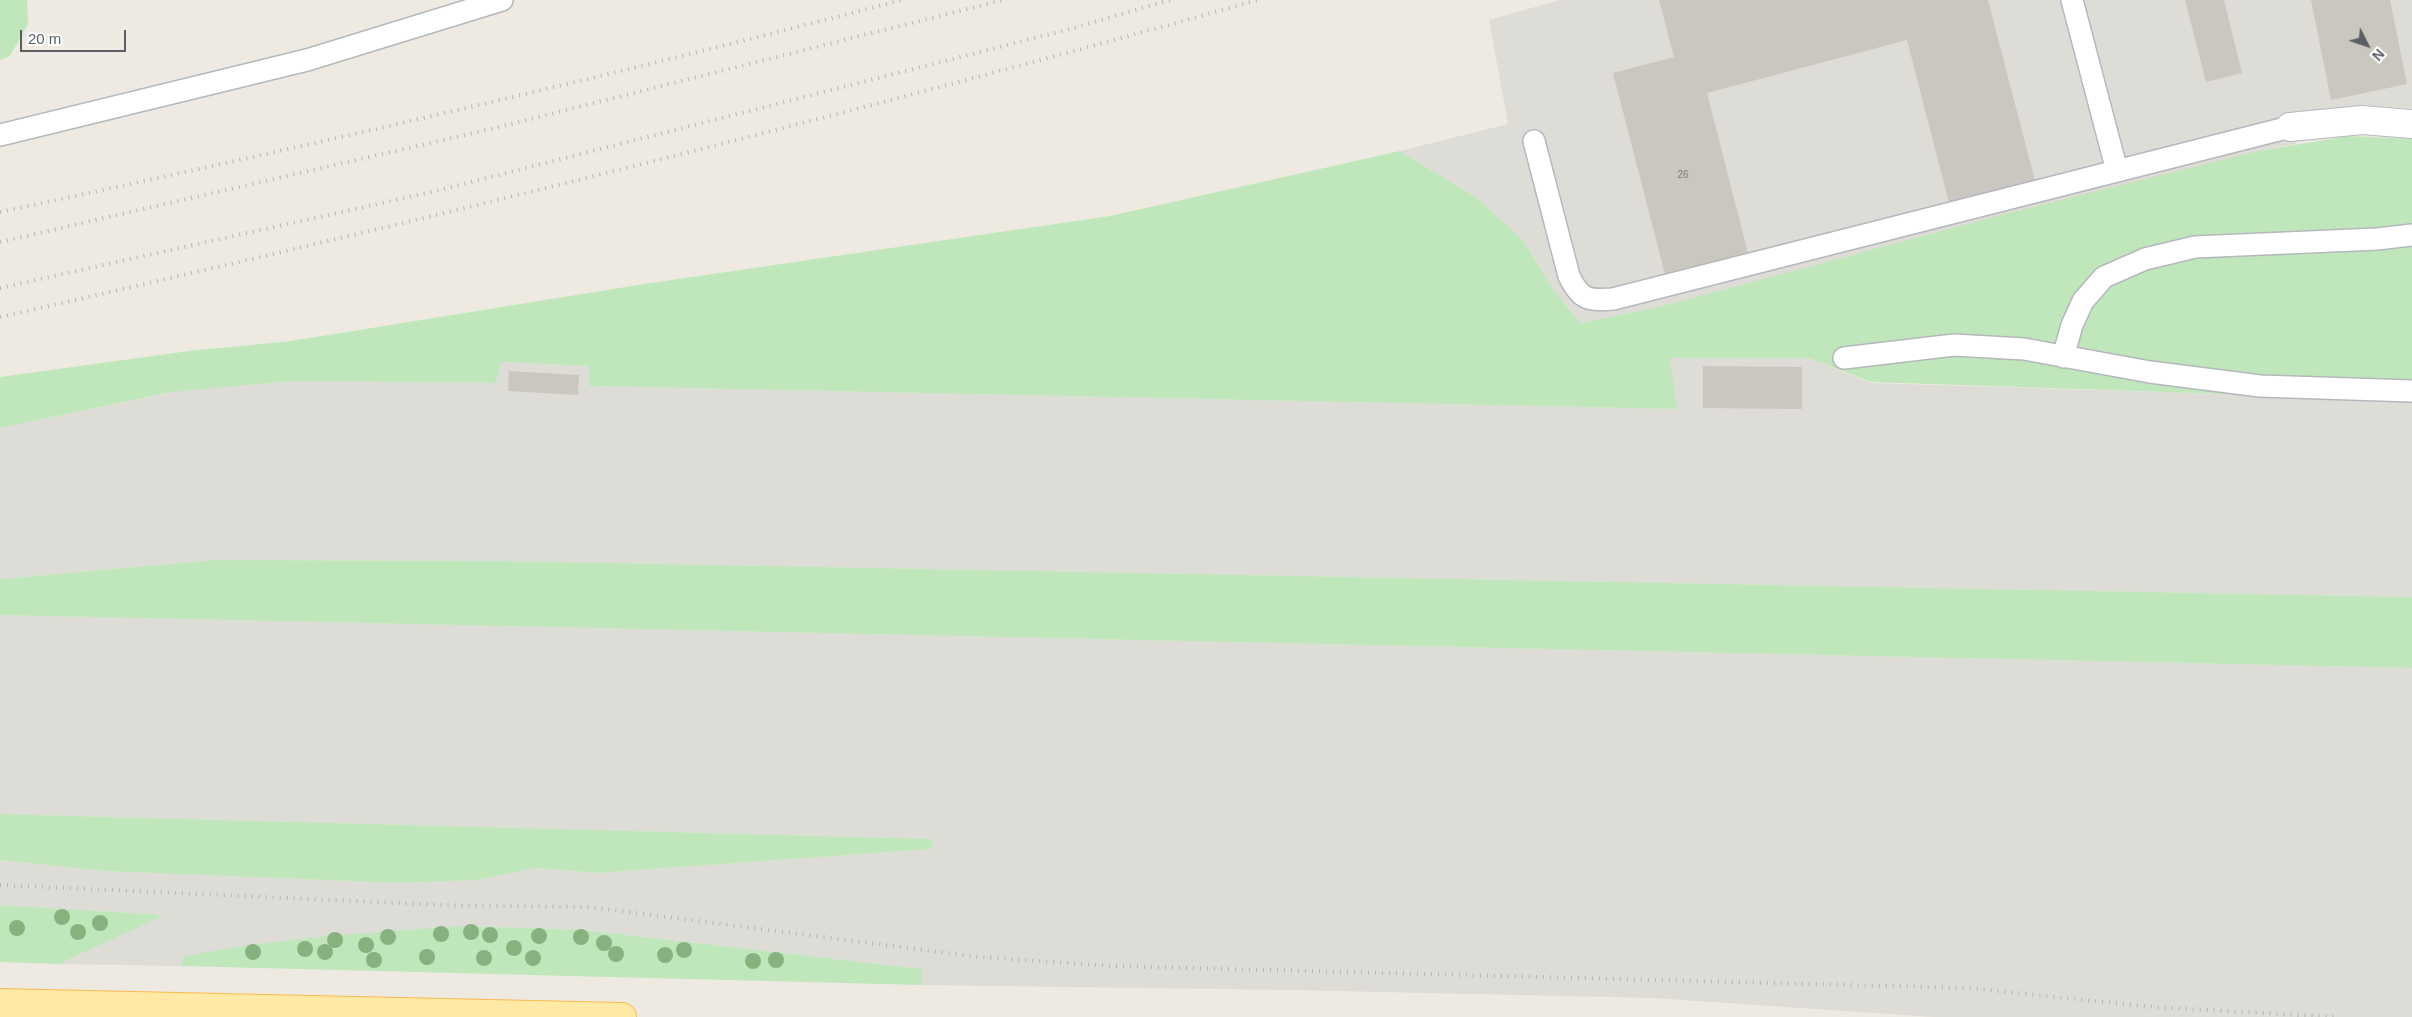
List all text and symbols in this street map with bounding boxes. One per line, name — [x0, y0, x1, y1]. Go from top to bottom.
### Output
scale bar — [22, 20, 129, 52]
north arrow — [2342, 20, 2392, 70]
text: 20 m — [28, 30, 61, 47]
text: N — [2369, 46, 2388, 64]
house number: 26 — [1677, 169, 1689, 181]

